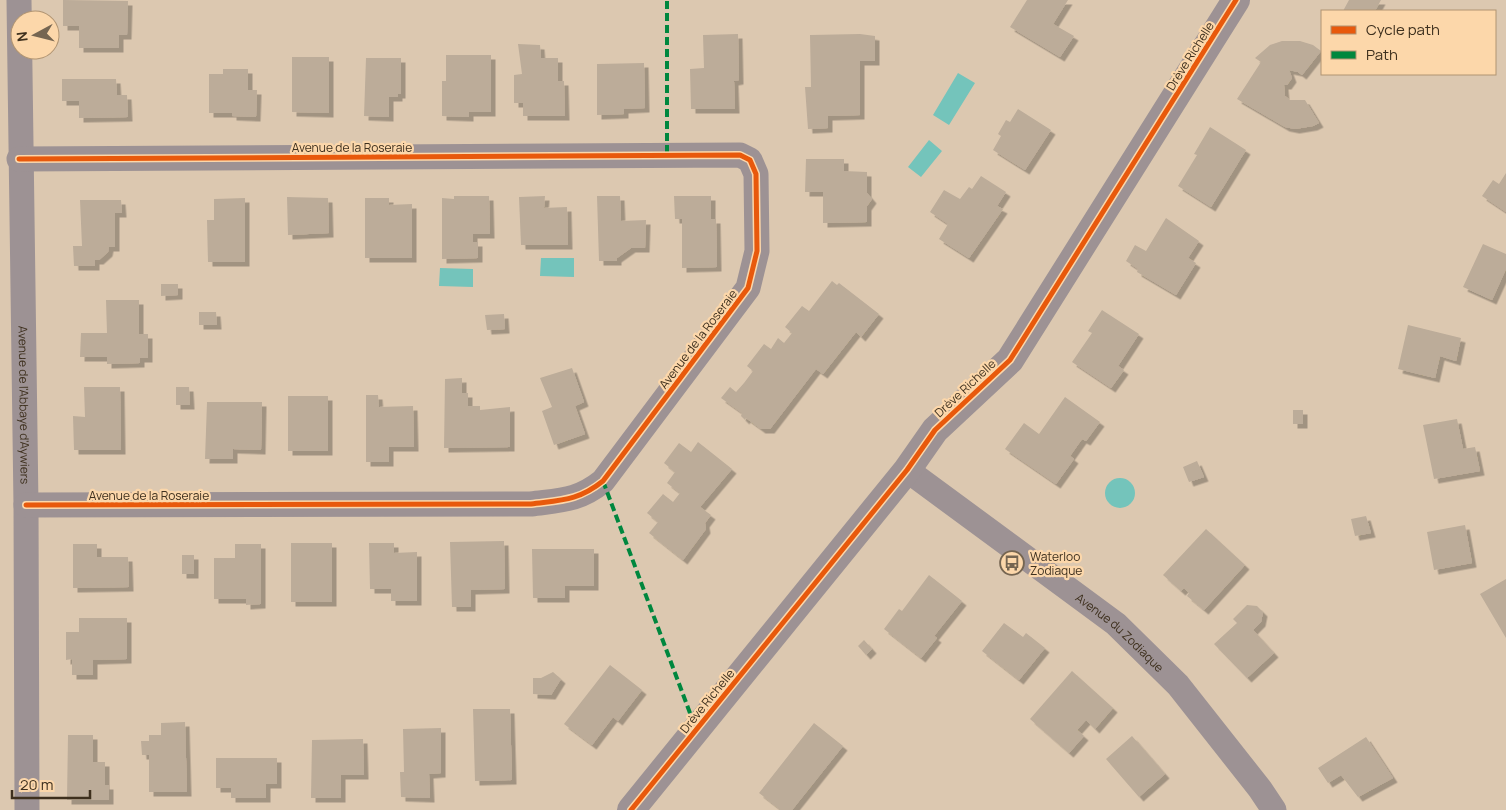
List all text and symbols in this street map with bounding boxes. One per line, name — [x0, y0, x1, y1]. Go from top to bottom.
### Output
north arrow — [10, 10, 60, 60]
legend — [1321, 10, 1496, 75]
street label: Drève Richelle — [1162, 18, 1218, 94]
text: Cycle path — [1366, 19, 1440, 40]
text: N — [12, 30, 32, 43]
text: Path — [1366, 44, 1398, 65]
street label: Avenue de la Roseraie — [292, 139, 412, 156]
street label: Avenue de la Roseraie — [655, 286, 741, 392]
street label: Avenue de l'Abbaye d'Aywiers — [15, 326, 34, 484]
street label: Drève Richelle — [931, 355, 999, 421]
street label: Avenue de la Roseraie — [89, 487, 209, 504]
place label: Waterloo Zodiaque — [1030, 548, 1082, 579]
bus stop icon: Waterloo Zodiaque — [999, 550, 1025, 576]
street label: Avenue du Zodiaque — [1072, 589, 1168, 675]
street label: Drève Richelle — [676, 665, 738, 737]
scale bar — [12, 768, 90, 800]
text: 20 m — [20, 774, 53, 795]

